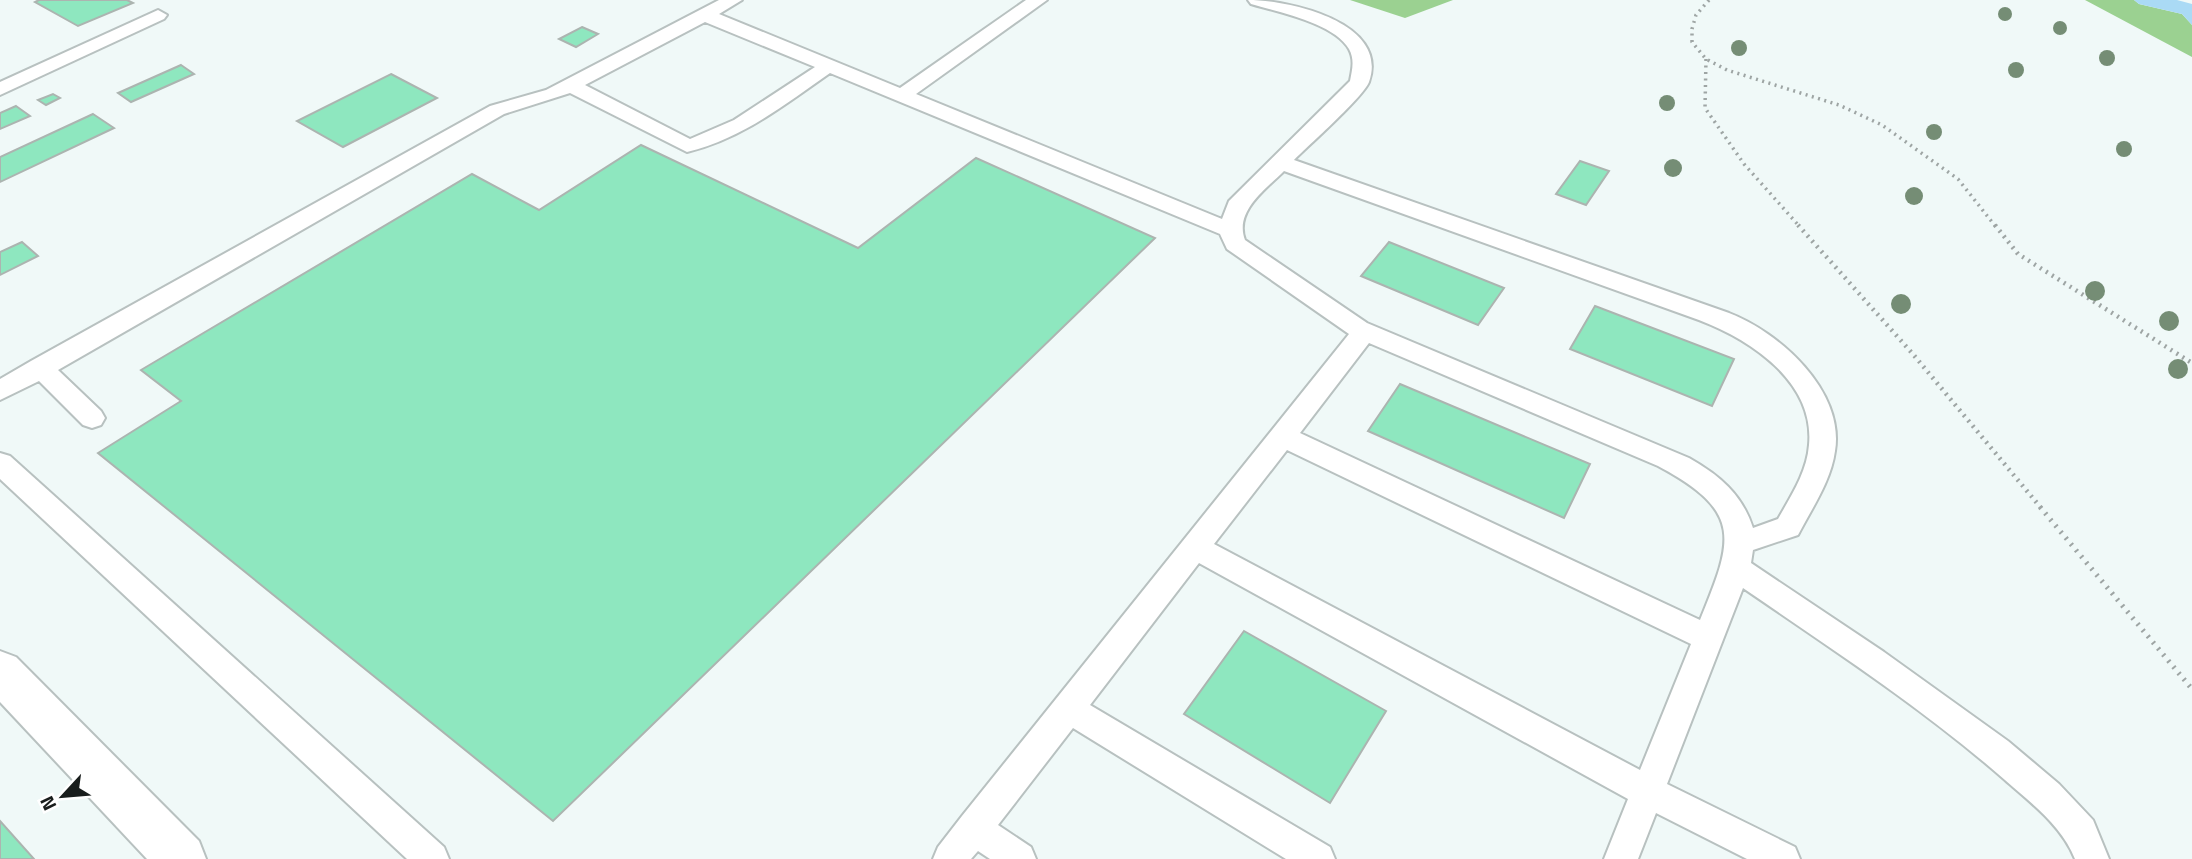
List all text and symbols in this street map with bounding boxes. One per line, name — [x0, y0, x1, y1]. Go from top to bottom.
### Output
north arrow — [28, 761, 98, 831]
text: N — [31, 791, 63, 816]

